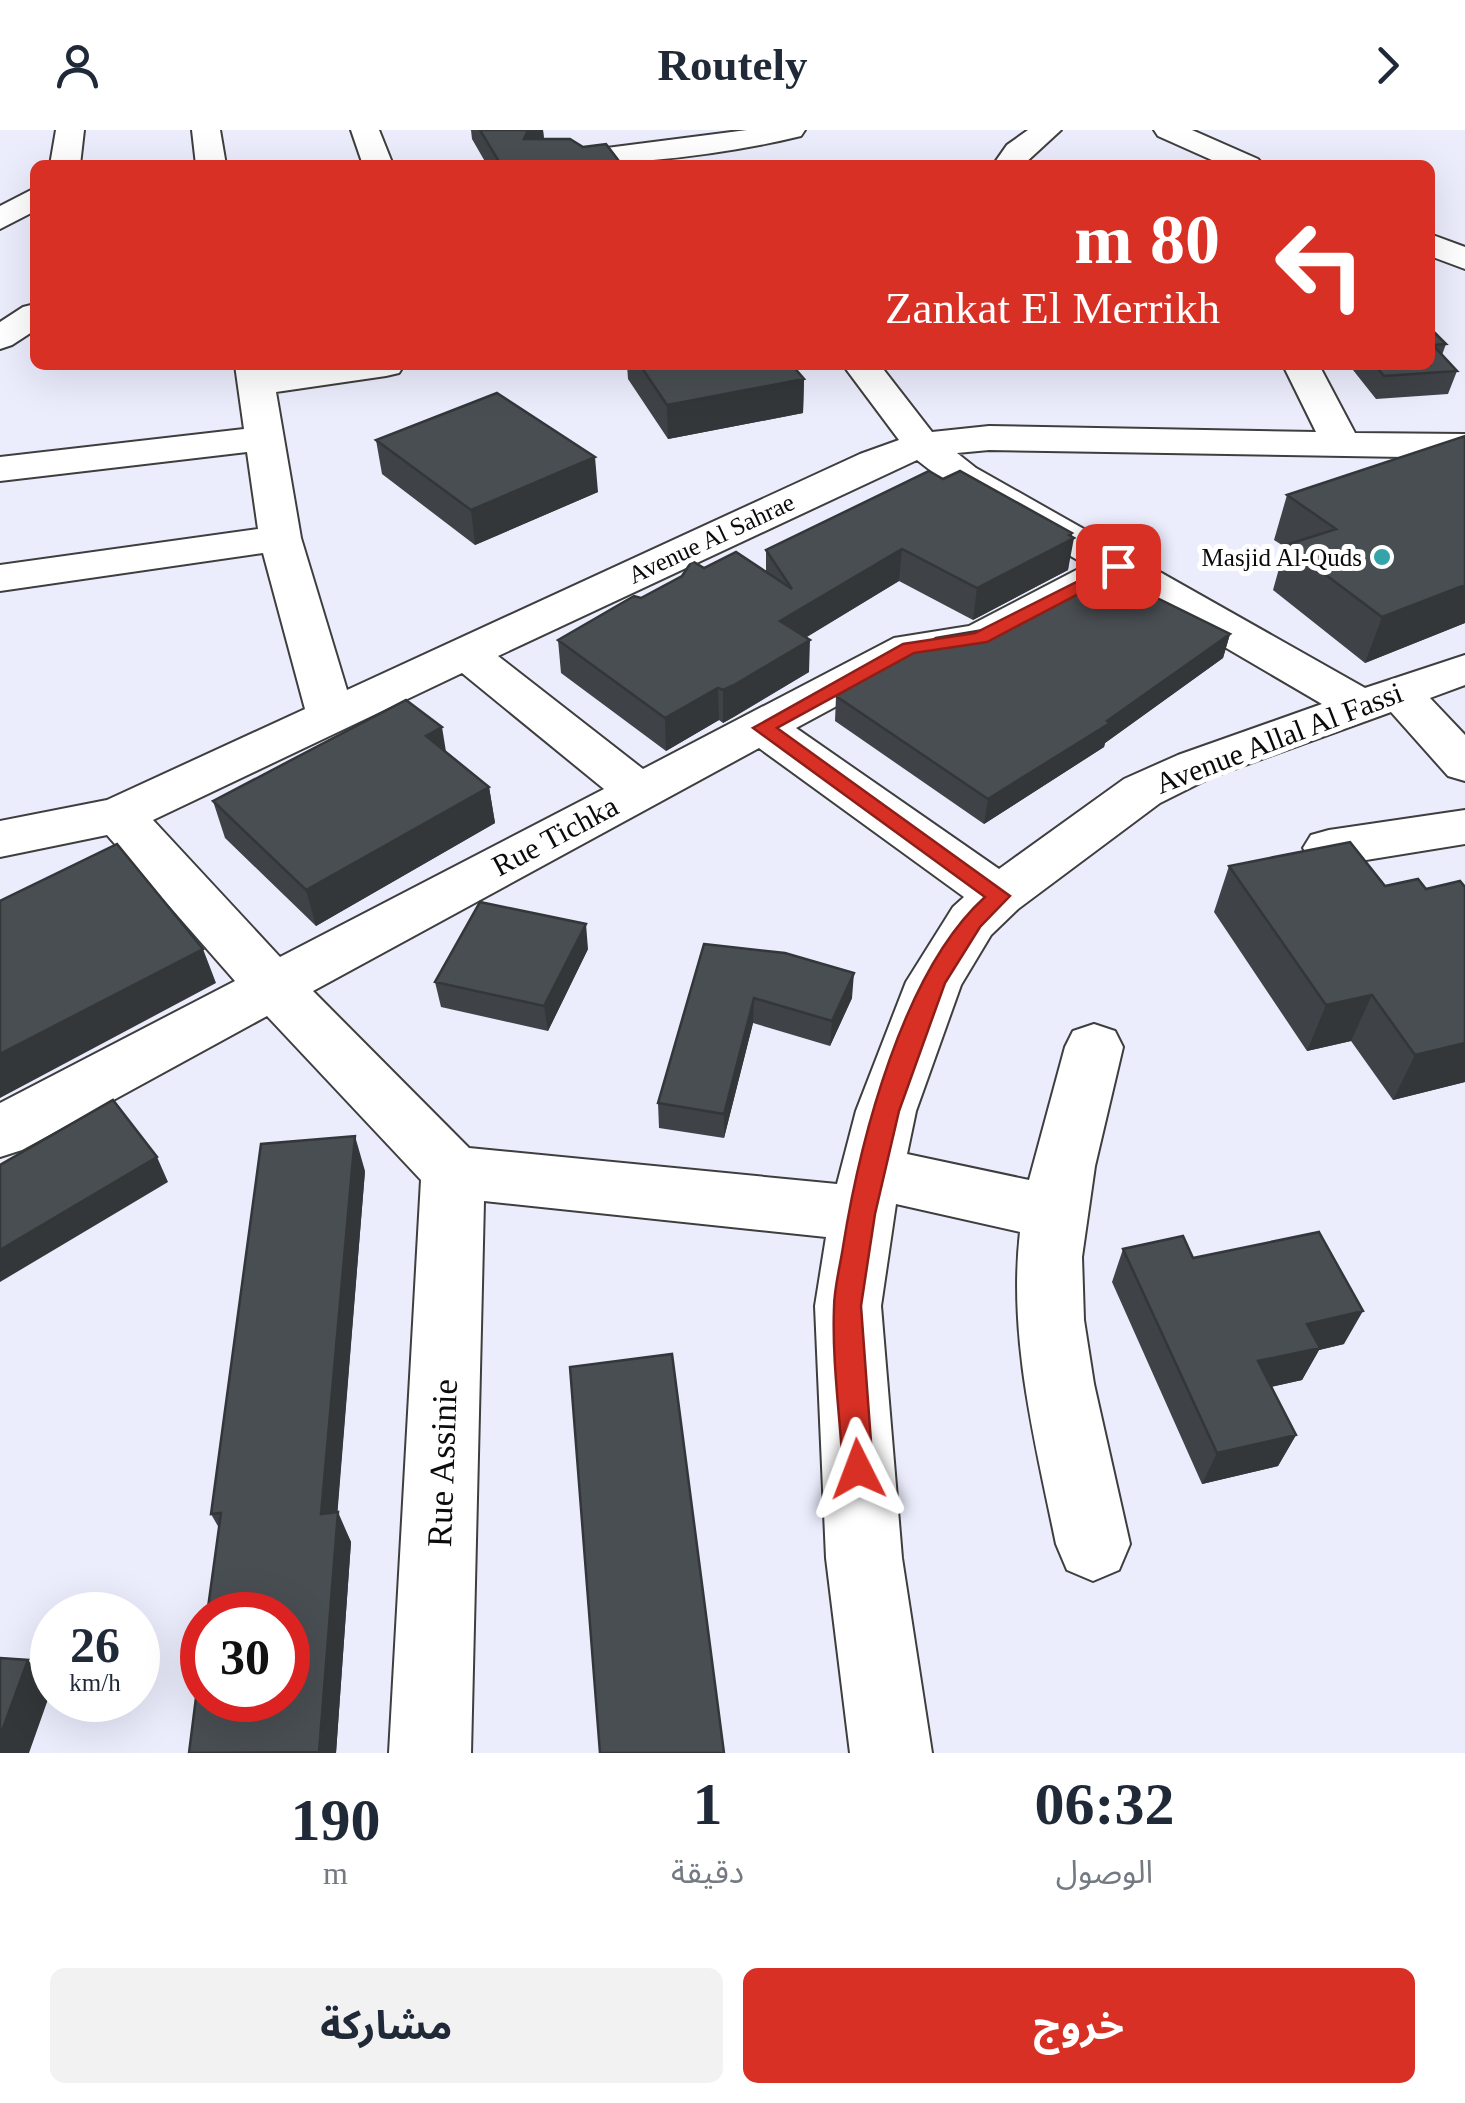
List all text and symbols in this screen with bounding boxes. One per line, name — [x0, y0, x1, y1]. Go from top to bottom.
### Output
icon: person — [50, 38, 105, 93]
icon: forward — [1360, 38, 1415, 93]
text: Routely — [658, 40, 808, 90]
icon: left — [1255, 200, 1385, 330]
text: 80 m — [1074, 201, 1220, 278]
text: Zankat El Merrikh — [885, 283, 1220, 333]
street label: Avenue Al Sahrae — [624, 488, 798, 589]
pin — [1076, 524, 1161, 609]
icon: arrive — [1091, 539, 1146, 594]
place label: Masjid Al-Quds — [1202, 544, 1362, 571]
marker: Masjid Al-Quds — [1371, 546, 1393, 568]
street label: Avenue Allal Al Fassi — [1151, 675, 1407, 800]
street label: Rue Tichka — [486, 789, 623, 882]
street label: Rue Assinie — [420, 1378, 465, 1548]
position arrow — [806, 1417, 910, 1521]
speed limit sign: 30 — [180, 1592, 310, 1722]
text: 26 — [70, 1617, 120, 1673]
text: km/h — [69, 1669, 121, 1696]
text: 1 — [693, 1771, 723, 1837]
text: 06:32 — [1035, 1771, 1174, 1837]
text: 190 — [291, 1787, 381, 1853]
text: دقيقة — [671, 1854, 744, 1890]
text: الوصول — [1056, 1854, 1153, 1890]
text: m — [323, 1855, 348, 1891]
button: مشاركة — [50, 1968, 723, 2083]
button: خروج — [743, 1968, 1415, 2083]

